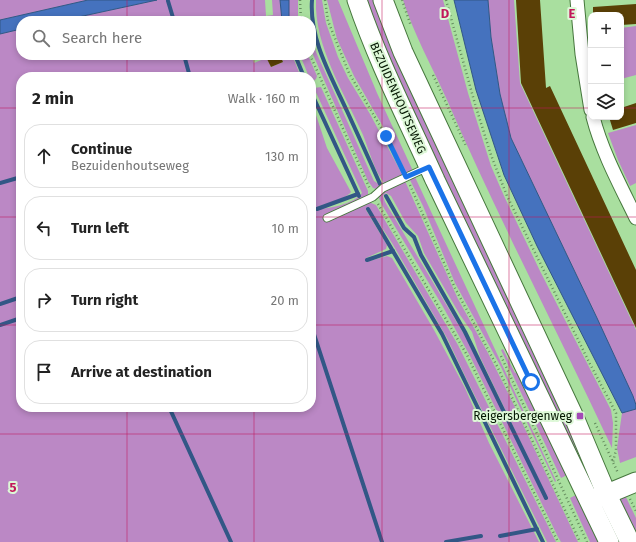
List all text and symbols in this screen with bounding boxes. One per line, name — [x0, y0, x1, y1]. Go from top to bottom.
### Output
text: D — [441, 6, 450, 21]
text: E — [569, 6, 576, 21]
map controls — [588, 12, 624, 120]
button: + — [588, 12, 624, 48]
search box — [16, 16, 316, 60]
icon: search — [30, 27, 52, 49]
text: Search here — [62, 29, 142, 47]
street label: BEZUIDENHOUTSEWEG — [367, 40, 429, 156]
button: − — [588, 48, 624, 84]
button: layers — [588, 84, 624, 120]
text: 2 min — [32, 88, 74, 109]
text: Walk · 160 m — [228, 91, 300, 106]
route end — [377, 127, 395, 145]
text: Continue — [71, 140, 132, 158]
icon: ahead — [33, 145, 55, 167]
text: 130 m — [265, 149, 299, 164]
text: Bezuidenhoutseweg — [71, 158, 189, 173]
icon: left — [33, 217, 55, 239]
text: Turn left — [71, 219, 129, 237]
text: 10 m — [272, 221, 299, 236]
icon: right — [33, 289, 55, 311]
text: Turn right — [71, 291, 138, 309]
text: 20 m — [271, 293, 299, 308]
icon: arrive — [33, 361, 55, 383]
text: Arrive at destination — [71, 363, 212, 381]
route start — [522, 373, 540, 391]
place label: Reigersbergenweg — [473, 409, 573, 423]
marker: Reigersbergenweg — [575, 411, 585, 421]
text: 5 — [10, 480, 17, 495]

